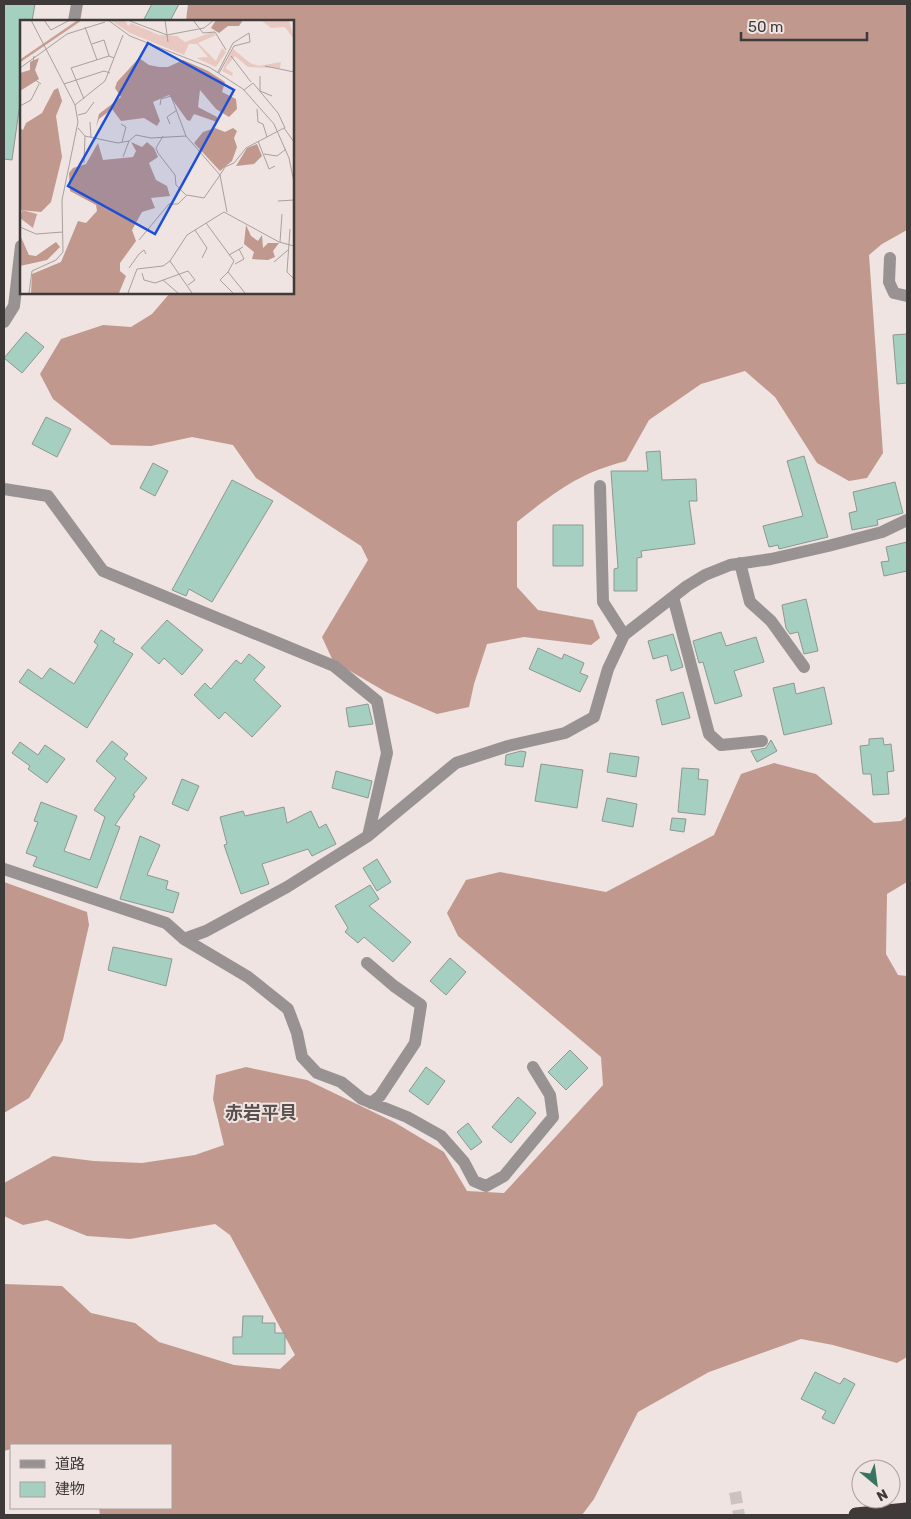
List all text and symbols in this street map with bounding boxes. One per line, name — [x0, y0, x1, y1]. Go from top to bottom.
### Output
scale bar — [741, 10, 867, 42]
text: 50 m — [748, 18, 783, 36]
inset map — [20, 20, 294, 294]
district label: 赤岩平貝 — [225, 1102, 297, 1124]
legend — [10, 1444, 172, 1509]
text: 道路 — [55, 1455, 85, 1473]
north arrow — [851, 1459, 901, 1509]
text: 建物 — [55, 1480, 85, 1498]
text: N — [874, 1485, 891, 1505]

